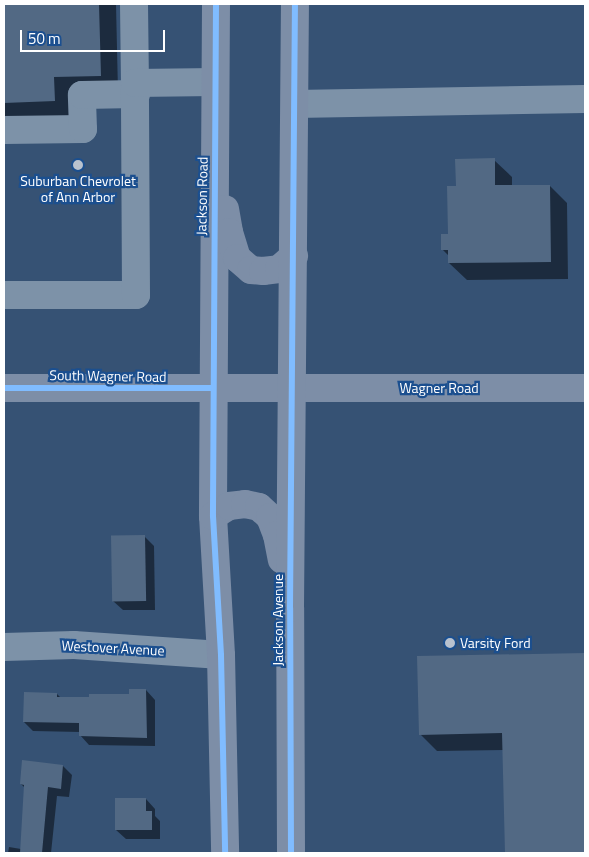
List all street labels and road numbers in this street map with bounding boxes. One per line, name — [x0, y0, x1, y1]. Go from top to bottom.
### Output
street label: Jackson Road — [193, 157, 211, 235]
street label: South Wagner Road — [49, 367, 167, 385]
street label: Wagner Road — [399, 380, 479, 396]
street label: Jackson Avenue — [270, 574, 286, 666]
street label: Westover Avenue — [61, 637, 165, 659]

